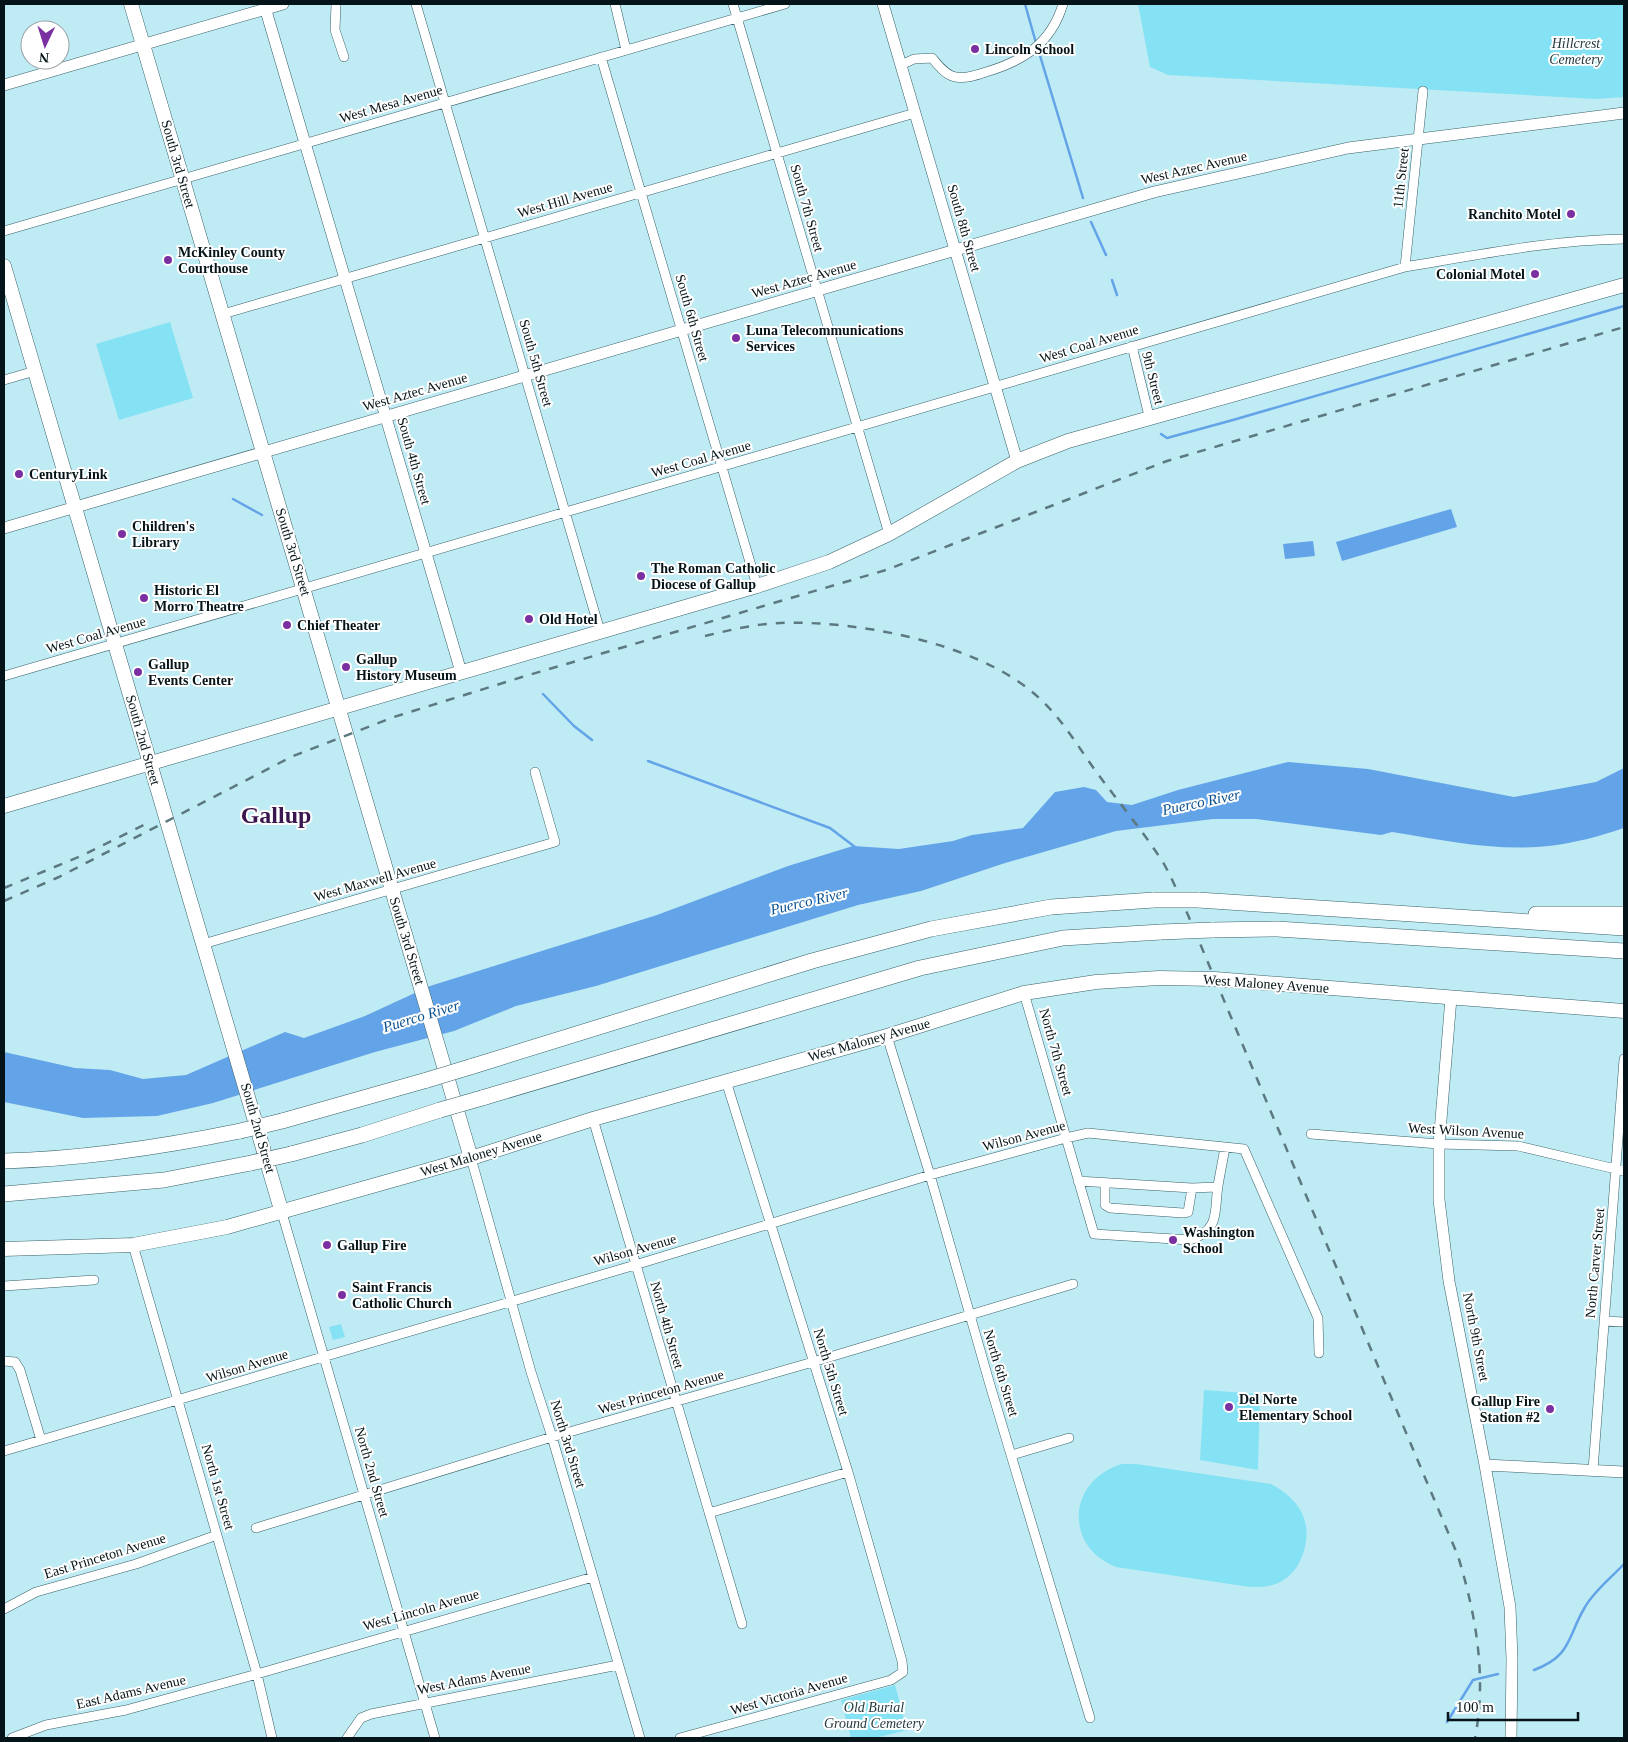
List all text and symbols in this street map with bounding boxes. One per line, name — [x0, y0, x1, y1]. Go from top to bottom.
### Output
north arrow — [20, 20, 70, 70]
park label: Hillcrest Cemetery — [1549, 36, 1604, 67]
place label: Lincoln School — [985, 42, 1074, 57]
marker: Lincoln School — [969, 43, 981, 55]
text: N — [39, 50, 50, 65]
street label: West Mesa Avenue — [338, 82, 444, 126]
street label: South 3rd Street — [158, 118, 198, 210]
street label: 11th Street — [1390, 147, 1412, 209]
street label: West Aztec Avenue — [1140, 149, 1248, 187]
street label: South 7th Street — [787, 163, 827, 254]
street label: West Hill Avenue — [516, 179, 614, 221]
street label: South 8th Street — [944, 183, 984, 274]
place label: Ranchito Motel — [1468, 207, 1561, 222]
marker: Ranchito Motel — [1565, 208, 1577, 220]
place label: McKinley County Courthouse — [178, 245, 285, 276]
marker: McKinley County Courthouse — [162, 254, 174, 266]
street label: West Aztec Avenue — [750, 257, 858, 301]
place label: Colonial Motel — [1436, 267, 1525, 282]
marker: Colonial Motel — [1529, 268, 1541, 280]
street label: South 6th Street — [672, 273, 712, 364]
street label: South 5th Street — [516, 318, 556, 409]
street label: West Coal Avenue — [1038, 322, 1140, 366]
place label: Luna Telecommunications Services — [746, 323, 904, 354]
marker: Luna Telecommunications Services — [730, 332, 742, 344]
street label: 9th Street — [1139, 350, 1167, 406]
street label: West Aztec Avenue — [361, 370, 469, 414]
street label: South 4th Street — [394, 416, 434, 507]
street label: West Coal Avenue — [650, 438, 752, 480]
place label: CenturyLink — [29, 467, 108, 482]
marker: CenturyLink — [13, 468, 25, 480]
street label: South 3rd Street — [273, 506, 314, 598]
place label: Children's Library — [132, 519, 195, 550]
marker: Children's Library — [116, 528, 128, 540]
place label: The Roman Catholic Diocese of Gallup — [651, 561, 775, 592]
marker: The Roman Catholic Diocese of Gallup — [635, 570, 647, 582]
place label: Historic El Morro Theatre — [154, 583, 244, 614]
marker: Historic El Morro Theatre — [138, 592, 150, 604]
place label: Old Hotel — [539, 612, 598, 627]
marker: Old Hotel — [523, 613, 535, 625]
street label: West Coal Avenue — [45, 614, 147, 656]
place label: Chief Theater — [297, 618, 380, 633]
marker: Chief Theater — [281, 619, 293, 631]
place label: Gallup History Museum — [356, 652, 457, 683]
place label: Gallup Events Center — [148, 657, 233, 688]
marker: Gallup History Museum — [340, 661, 352, 673]
marker: Gallup Events Center — [132, 666, 144, 678]
street label: South 2nd Street — [123, 693, 163, 787]
water label: Puerco River — [1160, 786, 1241, 818]
district label: Gallup — [241, 802, 311, 828]
street label: West Maxwell Avenue — [312, 855, 438, 905]
water label: Puerco River — [768, 884, 849, 918]
street label: South 3rd Street — [387, 895, 428, 987]
street label: West Maloney Avenue — [1203, 972, 1329, 996]
water label: Puerco River — [380, 997, 461, 1035]
street label: North 7th Street — [1036, 1007, 1076, 1098]
street label: West Maloney Avenue — [806, 1015, 932, 1065]
street label: South 2nd Street — [238, 1081, 278, 1175]
street label: Wilson Avenue — [981, 1118, 1067, 1154]
street label: West Wilson Avenue — [1408, 1120, 1524, 1142]
street label: West Maloney Avenue — [418, 1128, 544, 1180]
street label: North Carver Street — [1583, 1207, 1607, 1319]
place label: Washington School — [1183, 1225, 1255, 1256]
street label: Wilson Avenue — [592, 1231, 678, 1269]
marker: Washington School — [1167, 1234, 1179, 1246]
place label: Gallup Fire — [337, 1238, 406, 1253]
marker: Gallup Fire — [321, 1239, 333, 1251]
place label: Saint Francis Catholic Church — [352, 1280, 452, 1311]
street label: North 4th Street — [647, 1280, 687, 1371]
marker: Saint Francis Catholic Church — [336, 1289, 348, 1301]
street label: North 9th Street — [1460, 1291, 1492, 1383]
street label: North 5th Street — [811, 1327, 851, 1417]
street label: North 6th Street — [981, 1328, 1021, 1418]
street label: Wilson Avenue — [204, 1346, 290, 1386]
street label: West Princeton Avenue — [596, 1367, 726, 1417]
place label: Del Norte Elementary School — [1239, 1392, 1352, 1423]
place label: Gallup Fire Station #2 — [1471, 1394, 1540, 1425]
street label: North 3rd Street — [548, 1398, 589, 1490]
marker: Del Norte Elementary School — [1223, 1401, 1235, 1413]
marker: Gallup Fire Station #2 — [1544, 1403, 1556, 1415]
street label: North 2nd Street — [352, 1425, 392, 1519]
street label: North 1st Street — [199, 1442, 237, 1532]
street label: East Princeton Avenue — [42, 1530, 168, 1582]
street label: West Lincoln Avenue — [361, 1586, 481, 1634]
street label: West Adams Avenue — [416, 1661, 532, 1697]
street label: West Victoria Avenue — [729, 1670, 849, 1718]
street label: East Adams Avenue — [75, 1672, 187, 1712]
scale bar — [1448, 1690, 1578, 1722]
text: 100 m — [1456, 1699, 1494, 1715]
park label: Old Burial Ground Cemetery — [824, 1700, 925, 1731]

